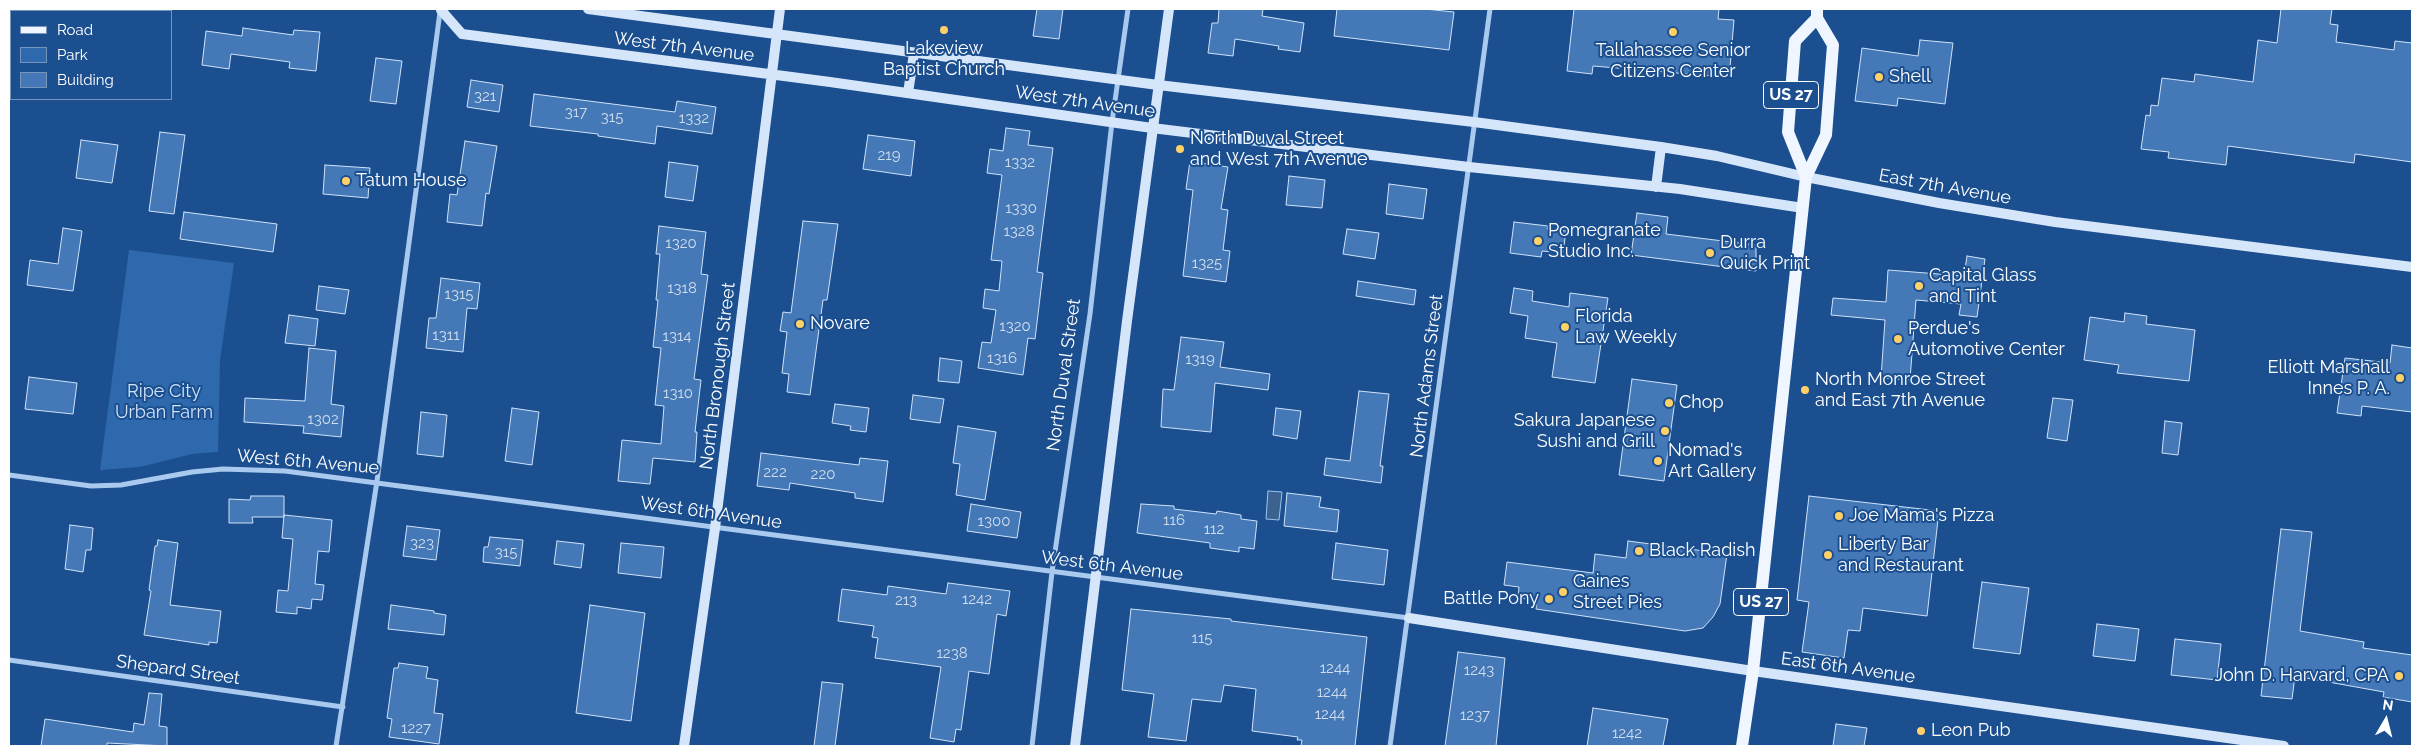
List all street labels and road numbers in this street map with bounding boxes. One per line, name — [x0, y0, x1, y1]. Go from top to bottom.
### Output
street label: West 7th Avenue — [613, 28, 755, 66]
street label: West 7th Avenue — [1013, 81, 1157, 123]
road number: US 27 — [1764, 82, 1818, 108]
street label: East 7th Avenue — [1877, 165, 2013, 209]
street label: North Bronough Street — [696, 281, 740, 471]
street label: North Adams Street — [1406, 293, 1448, 459]
street label: North Duval Street — [1043, 297, 1085, 453]
street label: West 6th Avenue — [236, 445, 380, 479]
street label: West 6th Avenue — [639, 492, 783, 534]
street label: West 6th Avenue — [1040, 547, 1184, 585]
road number: US 27 — [1734, 588, 1788, 616]
street label: East 6th Avenue — [1780, 648, 1916, 688]
street label: Shepard Street — [115, 651, 241, 689]

